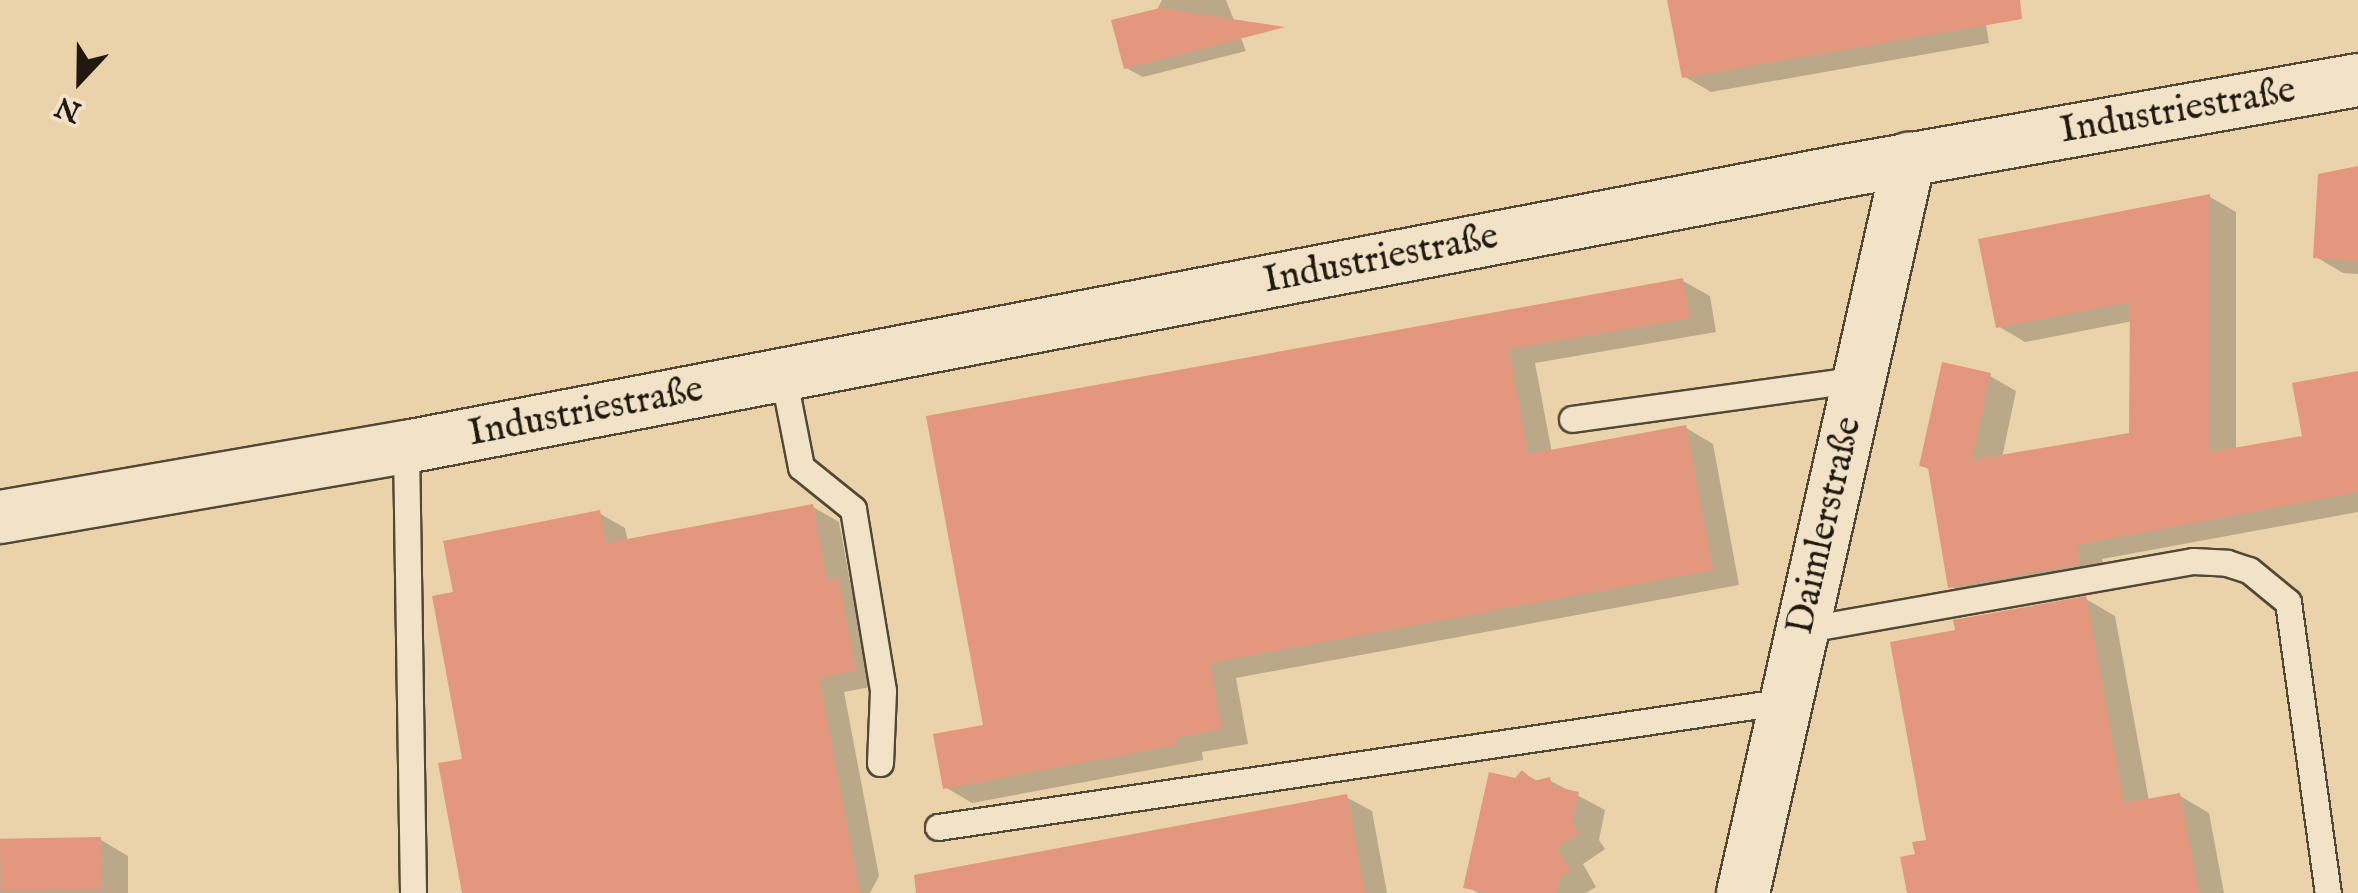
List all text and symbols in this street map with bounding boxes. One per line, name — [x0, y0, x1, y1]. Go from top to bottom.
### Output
north arrow — [30, 30, 130, 130]
street label: Industriestraße — [2057, 69, 2299, 155]
text: N — [51, 88, 86, 129]
street label: Industriestraße — [1260, 215, 1502, 305]
street label: Industriestraße — [465, 368, 707, 458]
street label: Daimlerstraße — [1779, 413, 1873, 639]

